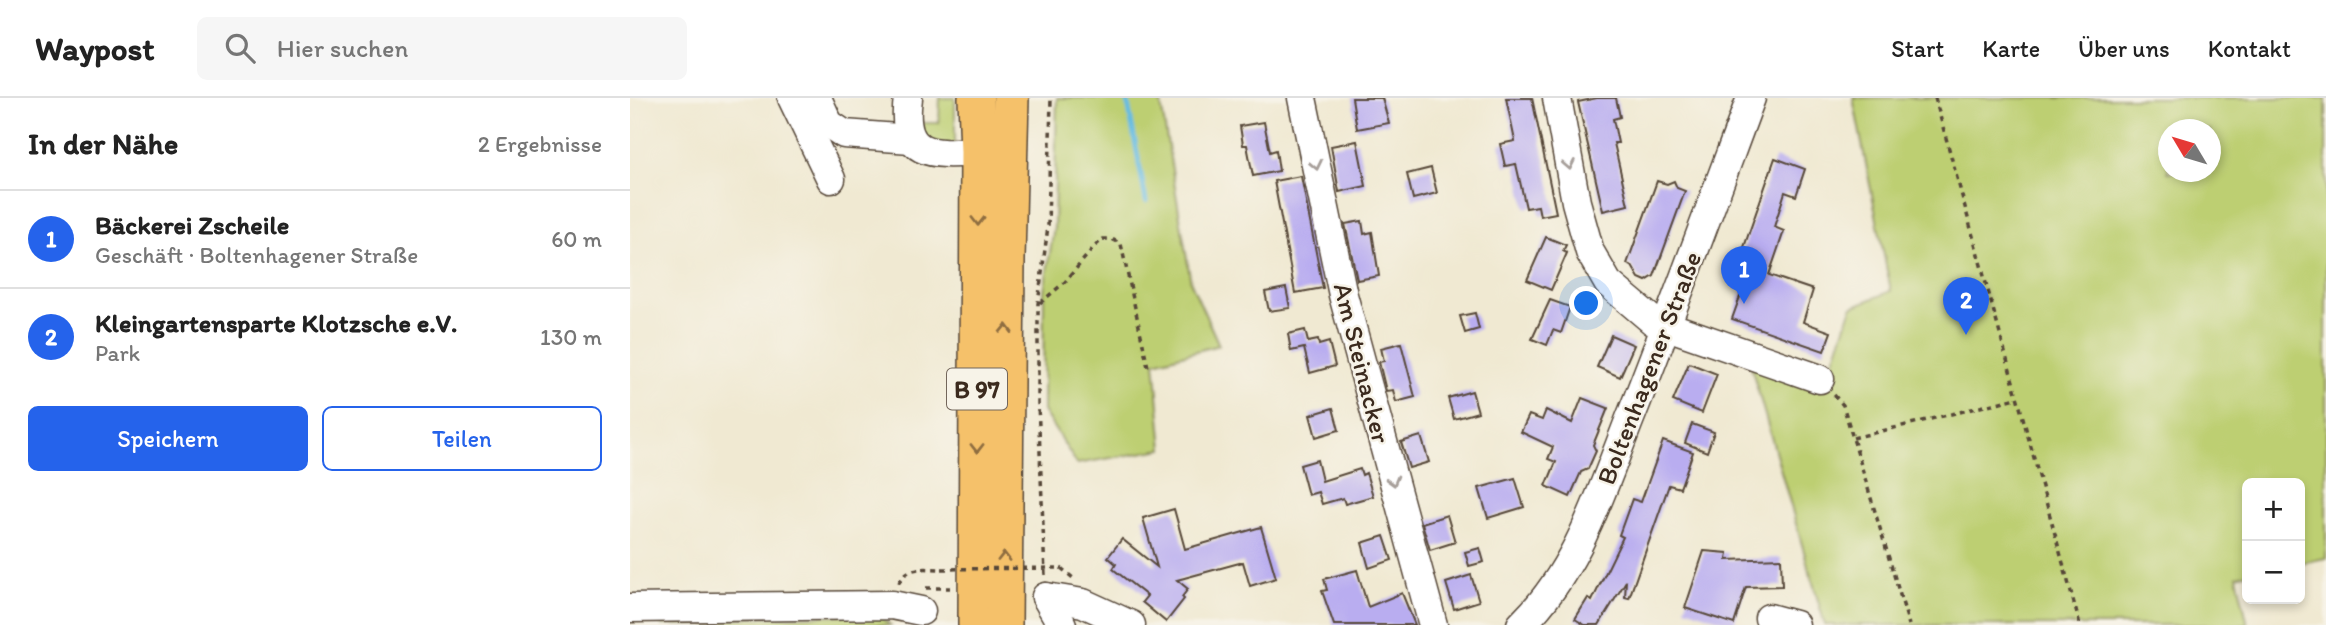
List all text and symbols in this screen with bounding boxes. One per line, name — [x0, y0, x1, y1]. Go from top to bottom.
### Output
search box — [197, 17, 687, 80]
text: Waypost — [35, 29, 155, 68]
icon: search — [221, 29, 259, 67]
text: Hier suchen — [277, 32, 408, 64]
text: Start — [1891, 34, 1944, 63]
text: Karte — [1982, 34, 2040, 63]
text: Über uns — [2078, 34, 2170, 63]
text: Kontakt — [2208, 34, 2291, 63]
north arrow — [2158, 119, 2221, 182]
text: In der Nähe — [28, 125, 178, 162]
text: 2 Ergebnisse — [478, 130, 602, 158]
one-way arrow — [1308, 159, 1323, 171]
one-way arrow — [1561, 159, 1576, 171]
text: Bäckerei Zscheile — [95, 209, 289, 241]
one-way arrow — [970, 216, 986, 226]
text: 1 — [46, 225, 56, 253]
text: 60 m — [551, 225, 602, 253]
text: Geschäft · Boltenhagener Straße — [95, 241, 418, 269]
pin: 1 — [1721, 246, 1767, 304]
street label: Boltenhagener Straße — [1590, 247, 1708, 489]
pin: 2 — [1943, 277, 1989, 335]
street label: Am Steinacker — [1327, 279, 1398, 447]
your location — [1569, 286, 1603, 320]
text: Kleingartensparte Klotzsche e.V. — [95, 307, 457, 339]
text: 2 — [45, 323, 57, 351]
text: 130 m — [540, 323, 602, 351]
one-way arrow — [998, 324, 1013, 335]
text: Park — [95, 339, 140, 367]
road number: B 97 — [947, 368, 1007, 410]
button: Speichern — [28, 406, 308, 471]
button: Teilen — [322, 406, 602, 471]
one-way arrow — [969, 443, 985, 454]
one-way arrow — [1384, 475, 1399, 487]
map controls — [2242, 478, 2305, 604]
button: + — [2242, 478, 2305, 541]
button: − — [2242, 541, 2305, 604]
one-way arrow — [996, 551, 1012, 562]

